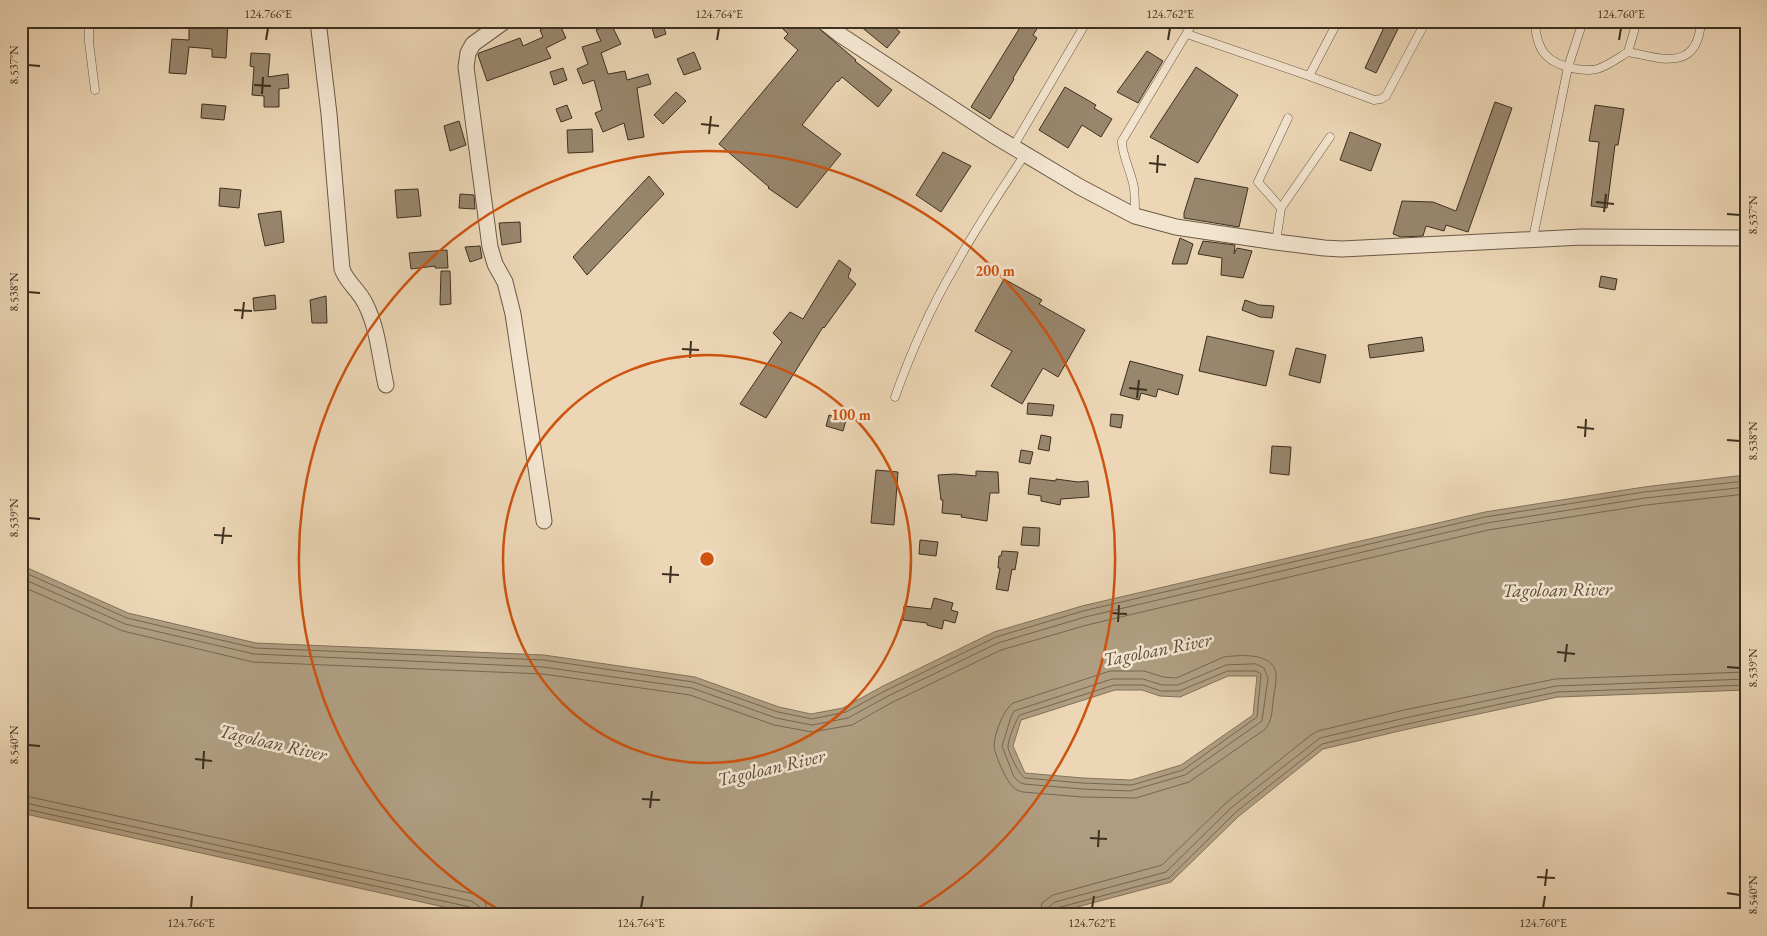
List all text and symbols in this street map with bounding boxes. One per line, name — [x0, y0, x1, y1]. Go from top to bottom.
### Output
text: 124.766°E — [244, 6, 292, 22]
text: 124.764°E — [695, 6, 743, 22]
text: 124.762°E — [1146, 6, 1194, 22]
text: 124.760°E — [1597, 6, 1645, 22]
text: 8.537°N — [6, 45, 22, 84]
text: 8.537°N — [1745, 195, 1761, 234]
text: 200 m — [975, 261, 1015, 280]
text: 8.538°N — [6, 272, 22, 311]
text: 100 m — [831, 405, 871, 424]
text: 8.538°N — [1745, 421, 1761, 460]
text: 8.539°N — [6, 498, 22, 537]
centre of rings — [698, 550, 716, 568]
water label: Tagoloan River — [1502, 576, 1613, 603]
water label: Tagoloan River — [1101, 627, 1214, 672]
text: 8.539°N — [1745, 648, 1761, 687]
water label: Tagoloan River — [217, 718, 330, 767]
text: 8.540°N — [6, 725, 22, 764]
water label: Tagoloan River — [715, 743, 828, 792]
text: 8.540°N — [1745, 875, 1761, 914]
text: 124.766°E — [167, 915, 215, 931]
text: 124.764°E — [617, 915, 665, 931]
text: 124.762°E — [1068, 915, 1116, 931]
text: 124.760°E — [1519, 915, 1567, 931]

